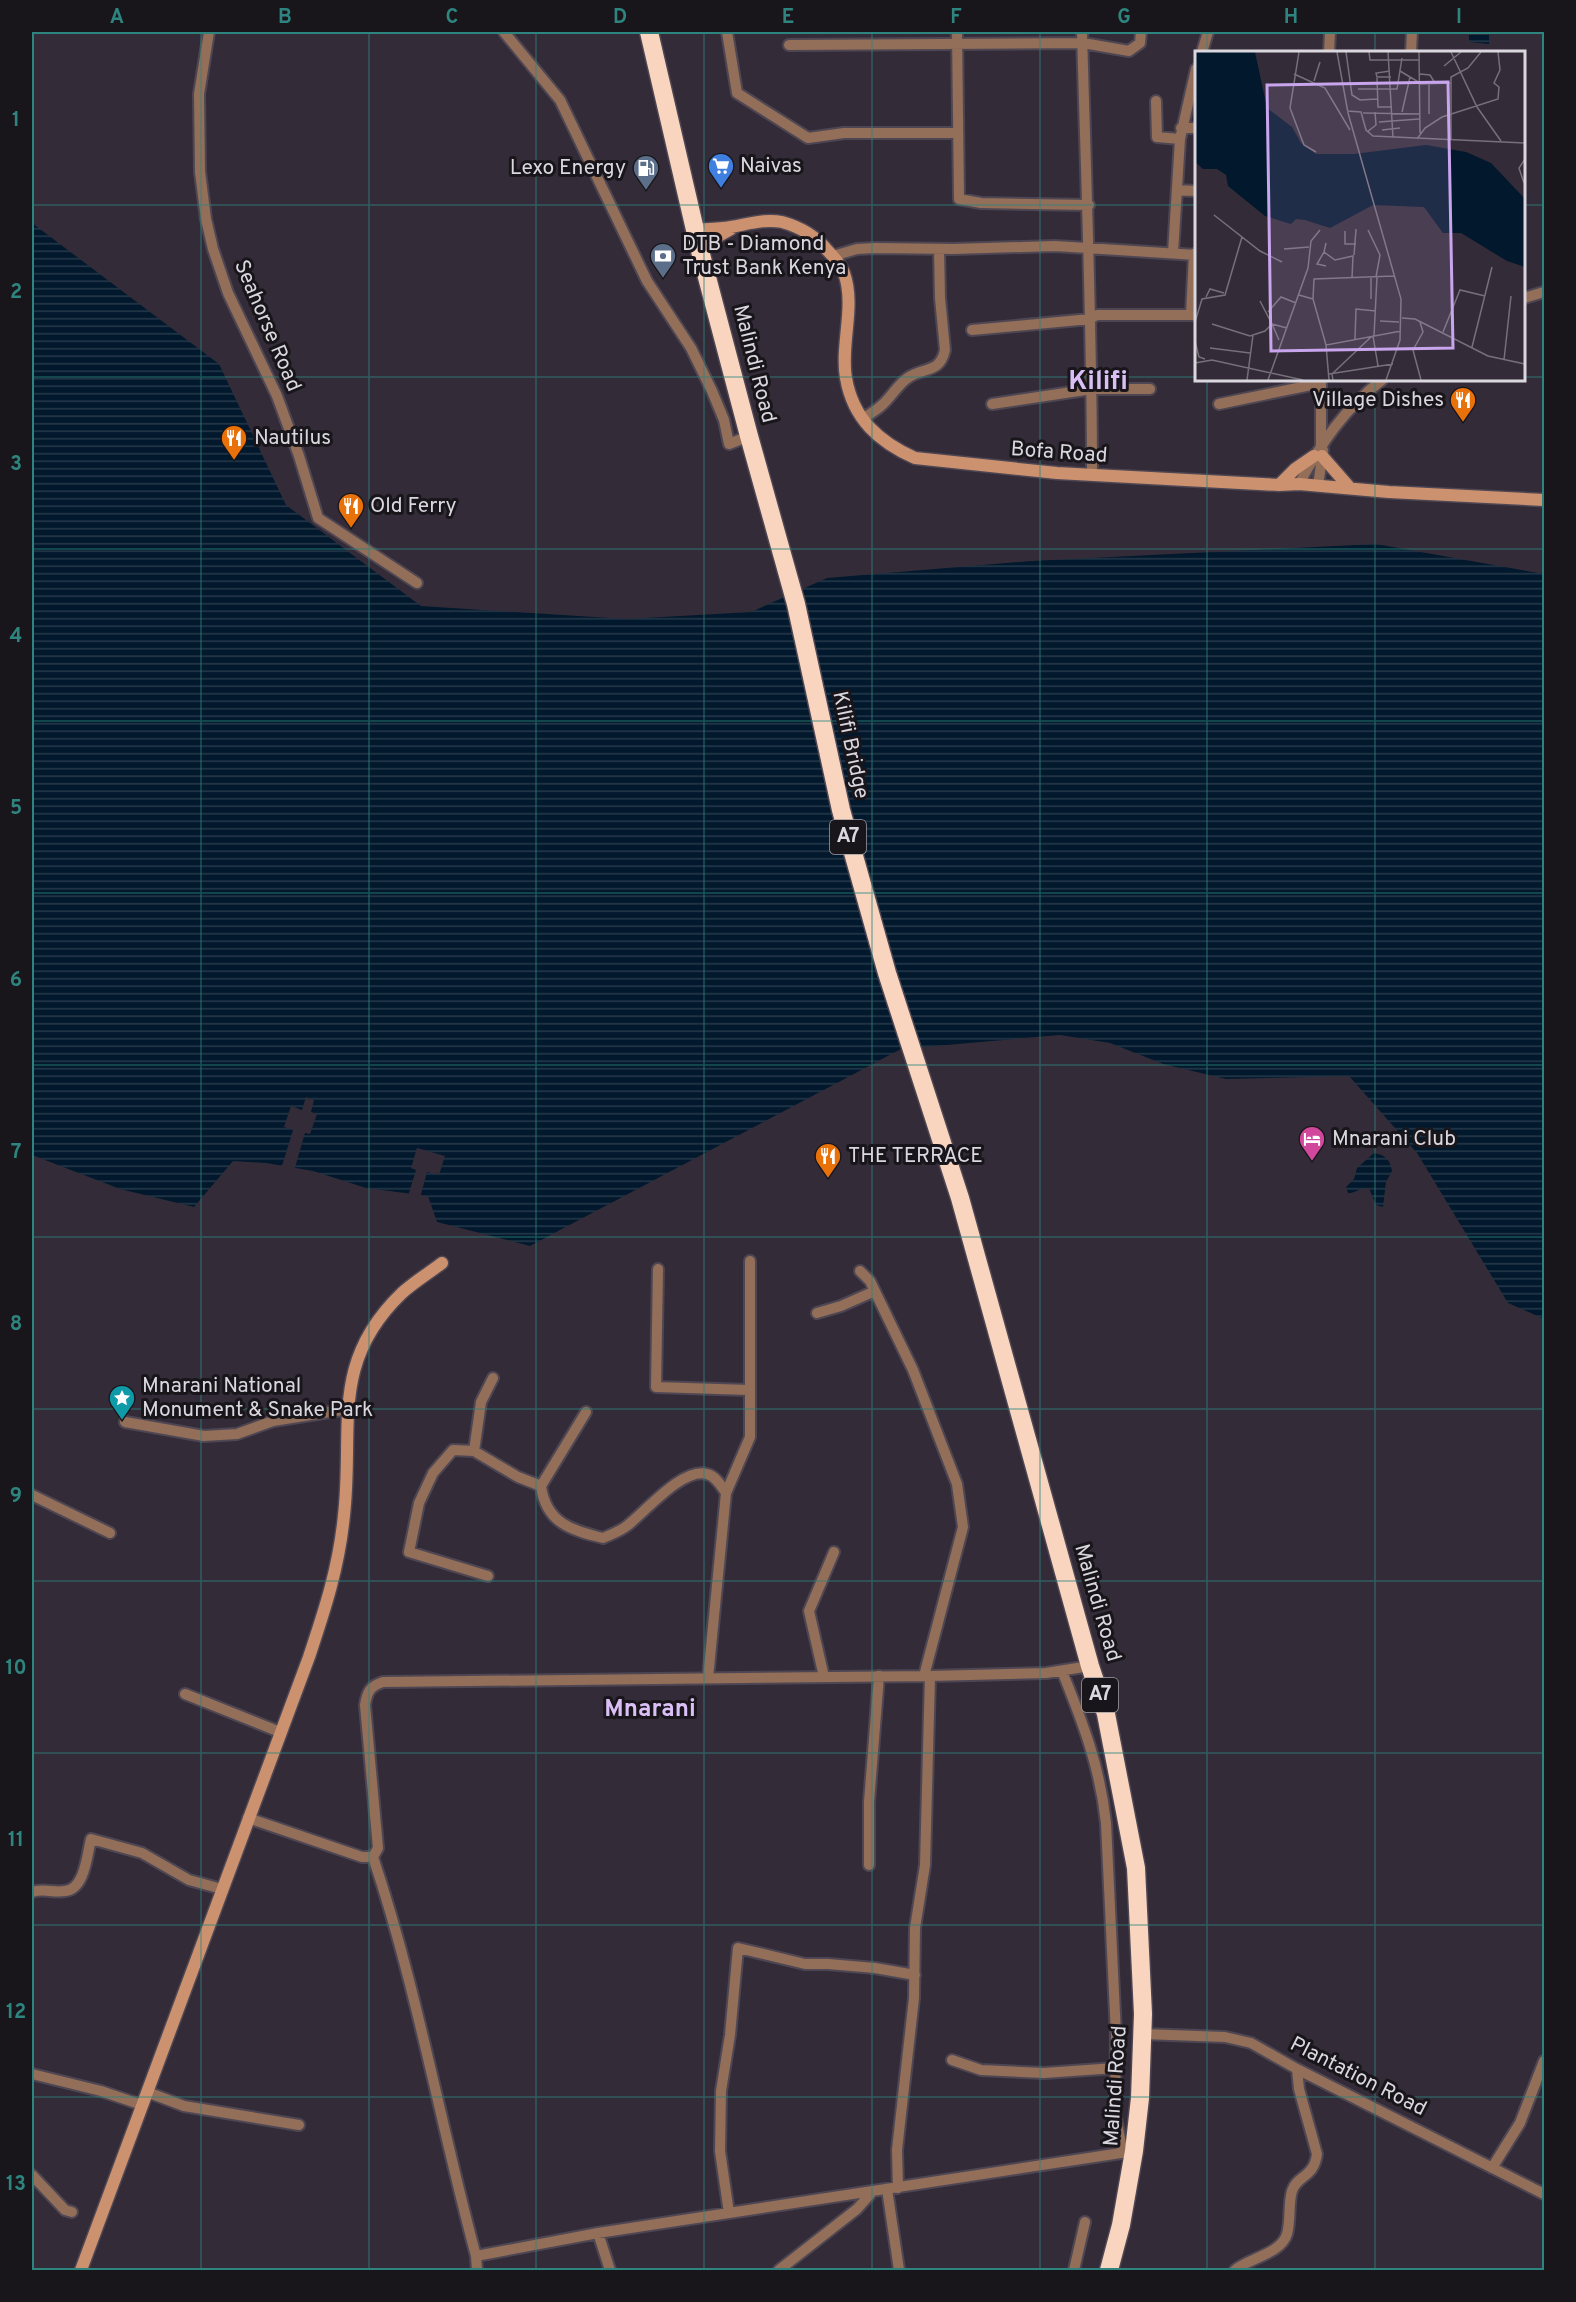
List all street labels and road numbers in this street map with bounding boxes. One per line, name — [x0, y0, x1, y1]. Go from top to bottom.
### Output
street label: Seahorse Road — [227, 256, 307, 396]
street label: Malindi Road — [726, 302, 782, 426]
street label: Bofa Road — [1010, 436, 1108, 470]
street label: Kilifi Bridge — [825, 689, 875, 801]
road number: A7 — [830, 820, 866, 854]
street label: Malindi Road — [1067, 1541, 1127, 1665]
road number: A7 — [1082, 1678, 1118, 1712]
street label: Malindi Road — [1098, 2025, 1134, 2147]
street label: Plantation Road — [1285, 2031, 1431, 2123]

